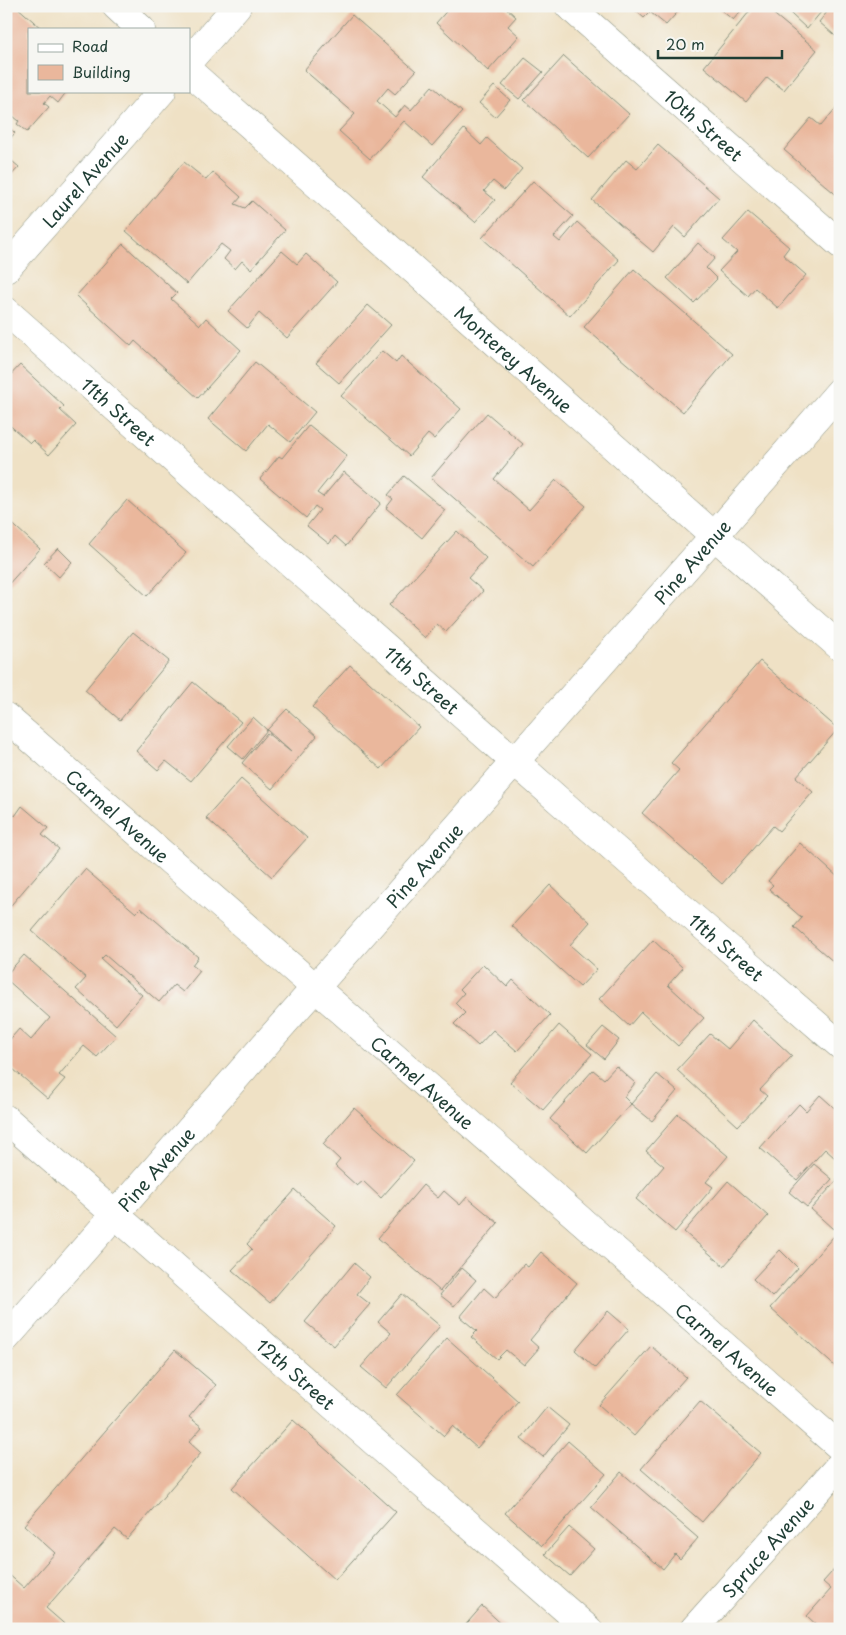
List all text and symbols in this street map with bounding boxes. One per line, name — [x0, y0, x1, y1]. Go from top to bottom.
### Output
legend — [28, 28, 190, 92]
scale bar — [658, 28, 782, 60]
text: 20 m — [666, 32, 705, 55]
text: Road — [72, 34, 108, 57]
text: Building — [72, 60, 131, 83]
street label: 10th Street — [659, 83, 750, 167]
street label: Laurel Avenue — [35, 126, 134, 233]
street label: Monterey Avenue — [449, 299, 579, 418]
street label: 11th Street — [76, 370, 162, 452]
street label: Pine Avenue — [647, 513, 737, 610]
street label: 11th Street — [379, 639, 466, 720]
street label: Carmel Avenue — [60, 762, 176, 868]
street label: Pine Avenue — [379, 817, 469, 913]
street label: 11th Street — [683, 906, 770, 987]
street label: Carmel Avenue — [365, 1029, 481, 1135]
street label: Pine Avenue — [111, 1120, 200, 1217]
street label: Carmel Avenue — [670, 1296, 786, 1402]
street label: 12th Street — [251, 1331, 342, 1415]
street label: Spruce Avenue — [715, 1490, 819, 1603]

